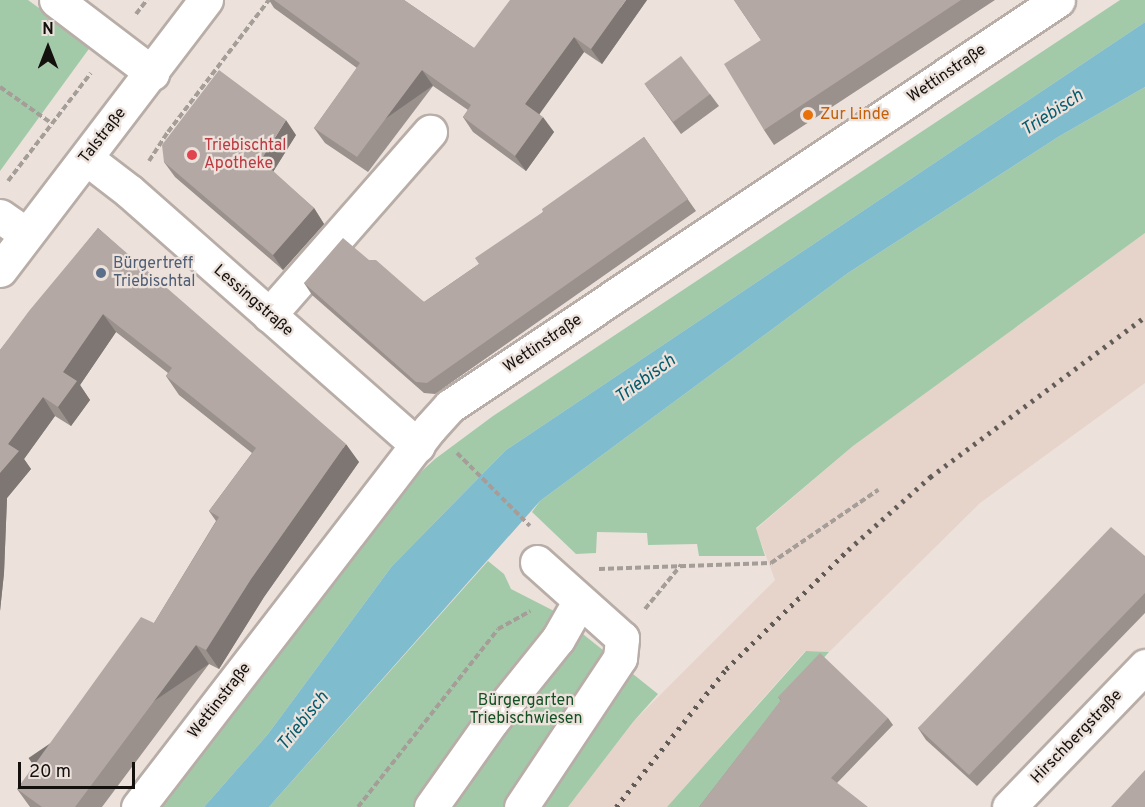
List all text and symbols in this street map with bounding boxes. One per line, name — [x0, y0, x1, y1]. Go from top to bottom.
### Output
north arrow — [18, 18, 78, 78]
text: N — [42, 20, 54, 40]
street label: Wettinstraße — [904, 41, 990, 107]
water label: Triebisch — [1018, 86, 1088, 142]
street label: Talstraße — [75, 104, 131, 168]
place label: Zur Linde — [820, 105, 889, 125]
marker: Zur Linde — [801, 108, 815, 122]
place label: Triebischtal Apotheke — [204, 136, 286, 174]
marker: Triebischtal Apotheke — [185, 148, 199, 162]
place label: Bürgertreff Triebischtal — [113, 254, 195, 292]
street label: Lessingstraße — [209, 261, 297, 341]
marker: Bürgertreff Triebischtal — [94, 266, 108, 280]
street label: Wettinstraße — [500, 311, 586, 377]
water label: Triebisch — [611, 351, 681, 409]
street label: Wettinstraße — [185, 659, 255, 743]
street label: Hirschbergstraße — [1027, 686, 1127, 788]
water label: Triebisch — [274, 688, 334, 756]
park label: Bürgergarten Triebischwiesen — [469, 691, 583, 729]
scale bar — [21, 750, 138, 788]
text: 20 m — [29, 761, 71, 784]

